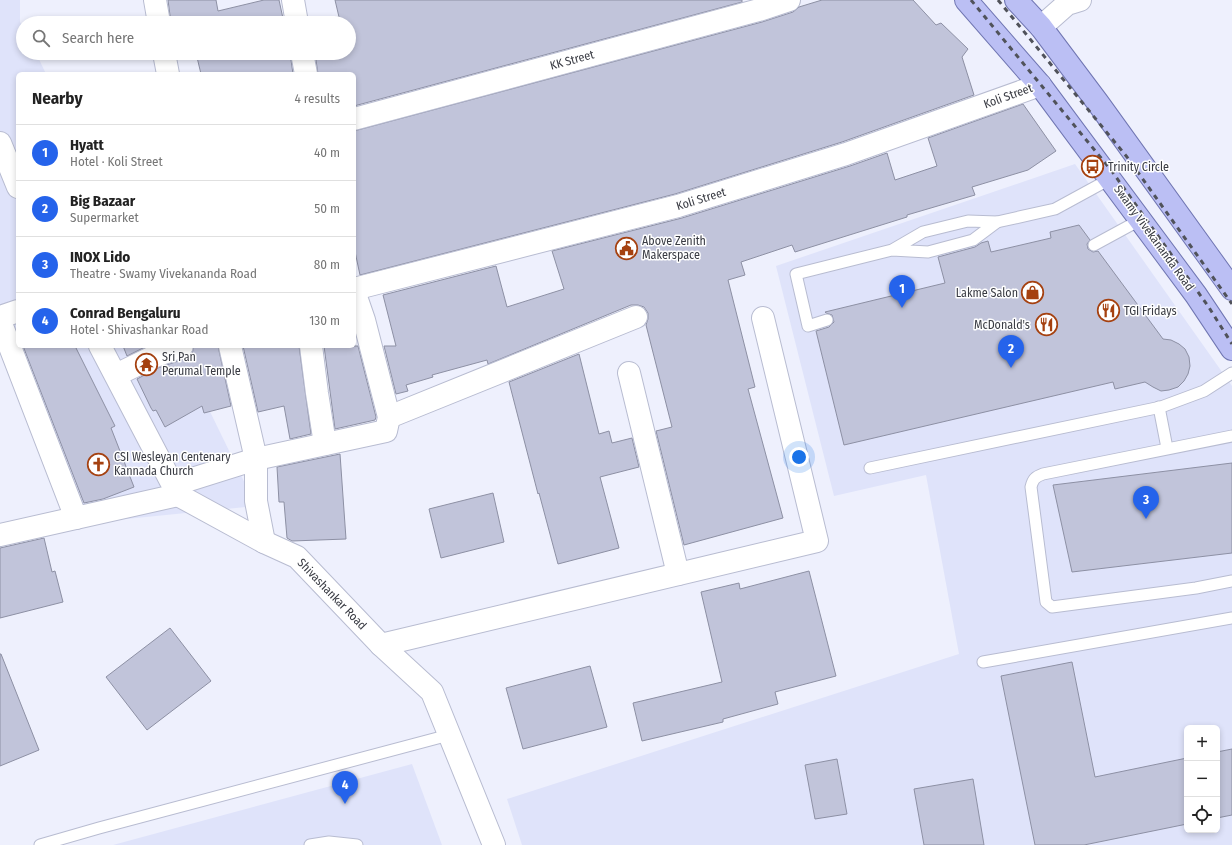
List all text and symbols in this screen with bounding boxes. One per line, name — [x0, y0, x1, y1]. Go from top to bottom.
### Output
search box — [16, 16, 356, 60]
icon: search — [30, 27, 52, 49]
text: Search here — [62, 29, 134, 47]
street label: KK Street — [548, 47, 596, 73]
street label: Koli Street — [982, 81, 1034, 111]
text: Nearby — [32, 88, 83, 109]
text: 4 results — [294, 91, 340, 106]
text: Hyatt — [70, 136, 104, 154]
text: 1 — [42, 145, 48, 160]
text: 40 m — [314, 145, 340, 160]
text: Hotel · Koli Street — [70, 154, 163, 169]
bus stop icon: Trinity Circle — [1079, 154, 1105, 180]
place label: Trinity Circle — [1108, 160, 1169, 174]
street label: Swamy Vivekananda Road — [1111, 182, 1197, 294]
street label: Koli Street — [675, 185, 728, 213]
text: Big Bazaar — [70, 192, 135, 210]
text: 2 — [42, 201, 48, 216]
text: 50 m — [314, 201, 340, 216]
text: Supermarket — [70, 210, 139, 225]
place label: Above Zenith Makerspace — [642, 234, 706, 262]
public building icon: Above Zenith Makerspace — [613, 235, 639, 261]
text: INOX Lido — [70, 248, 130, 266]
text: 3 — [42, 257, 48, 272]
text: 80 m — [314, 257, 340, 272]
text: Theatre · Swamy Vivekananda Road — [70, 266, 257, 281]
pin: 1 — [889, 275, 915, 308]
shop icon: Lakme Salon — [1020, 280, 1046, 306]
place label: Lakme Salon — [956, 286, 1018, 300]
restaurant icon: TGI Fridays — [1095, 298, 1121, 324]
text: Conrad Bengaluru — [70, 304, 181, 322]
place label: TGI Fridays — [1124, 304, 1177, 318]
restaurant icon: McDonald's — [1033, 312, 1059, 338]
text: 4 — [42, 313, 48, 328]
text: 130 m — [309, 313, 340, 328]
place label: McDonald's — [974, 318, 1030, 332]
text: Hotel · Shivashankar Road — [70, 322, 208, 337]
pin: 2 — [998, 335, 1024, 368]
place label: Sri Pan Perumal Temple — [162, 350, 241, 378]
temple icon: Sri Pan Perumal Temple — [134, 351, 160, 377]
your location — [789, 447, 809, 467]
place label: CSI Wesleyan Centenary Kannada Church — [114, 450, 231, 478]
church icon: CSI Wesleyan Centenary Kannada Church — [86, 451, 112, 477]
pin: 3 — [1133, 486, 1159, 519]
street label: Shivashankar Road — [295, 556, 369, 632]
map controls — [1184, 725, 1220, 833]
button: + — [1184, 725, 1220, 761]
button: − — [1184, 761, 1220, 797]
pin: 4 — [332, 771, 358, 804]
button: locate — [1184, 797, 1220, 833]

